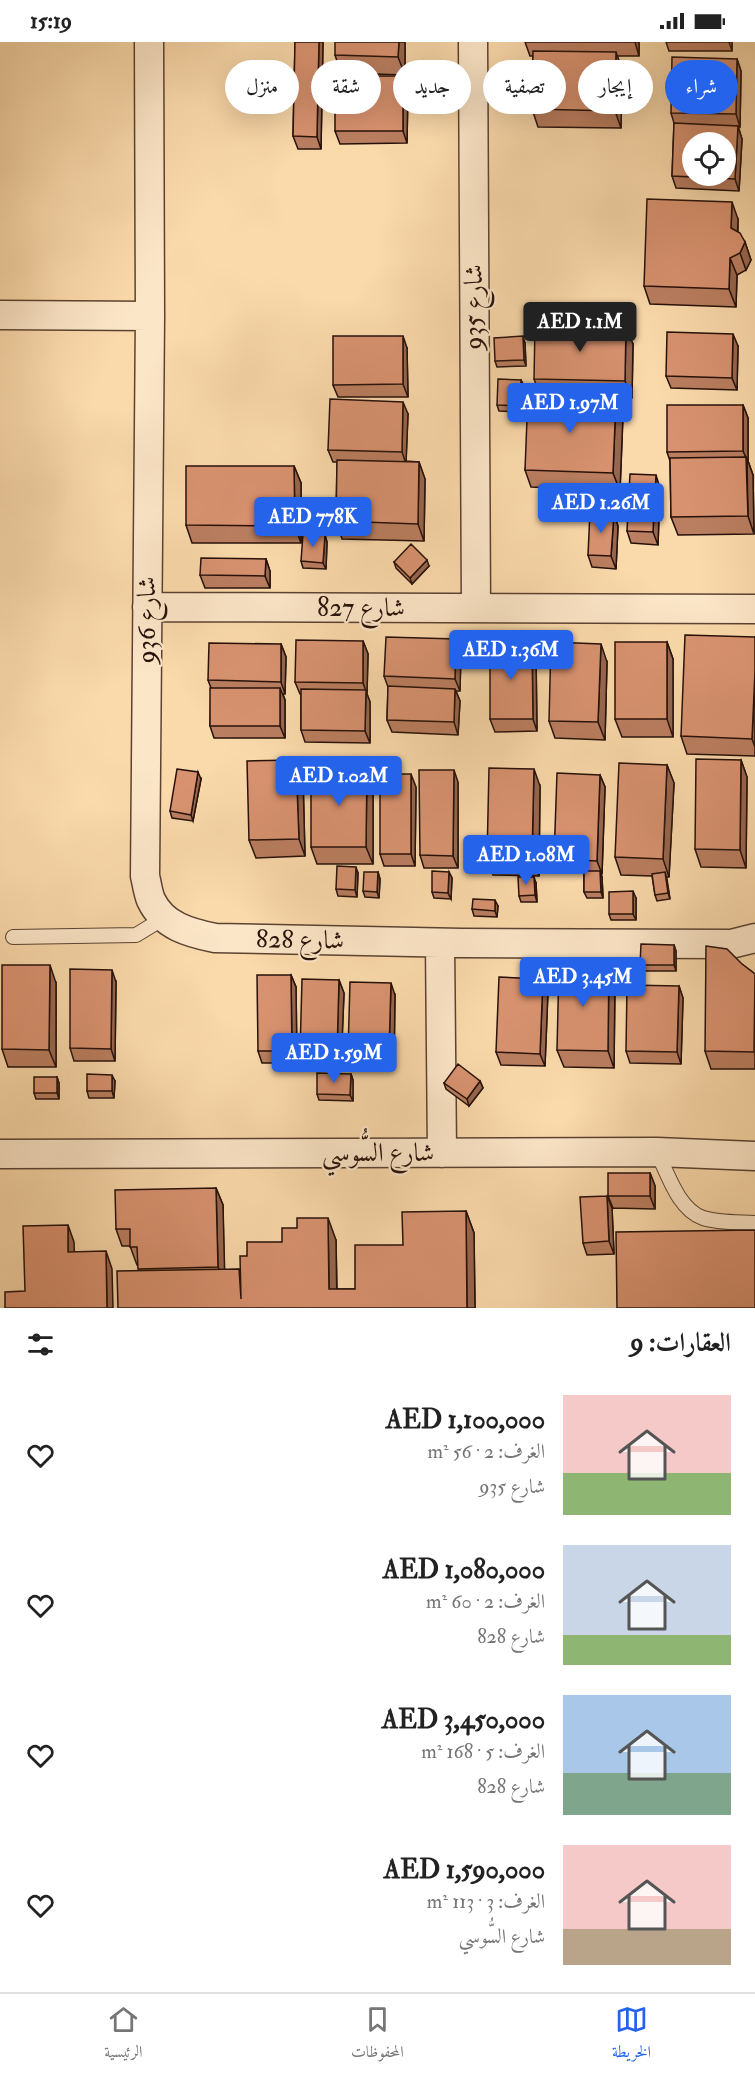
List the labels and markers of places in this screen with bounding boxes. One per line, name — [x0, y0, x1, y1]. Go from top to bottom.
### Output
pin: AED 1.1M — [518, 302, 642, 353]
pin: AED 1.97M — [501, 383, 639, 434]
pin: AED 1.26M — [532, 483, 670, 534]
pin: AED 778K — [251, 497, 375, 548]
pin: AED 1.36M — [442, 630, 580, 681]
pin: AED 1.02M — [270, 756, 408, 807]
pin: AED 1.08M — [457, 835, 595, 886]
pin: AED 3.45M — [514, 957, 652, 1008]
pin: AED 1.59M — [265, 1033, 403, 1084]

